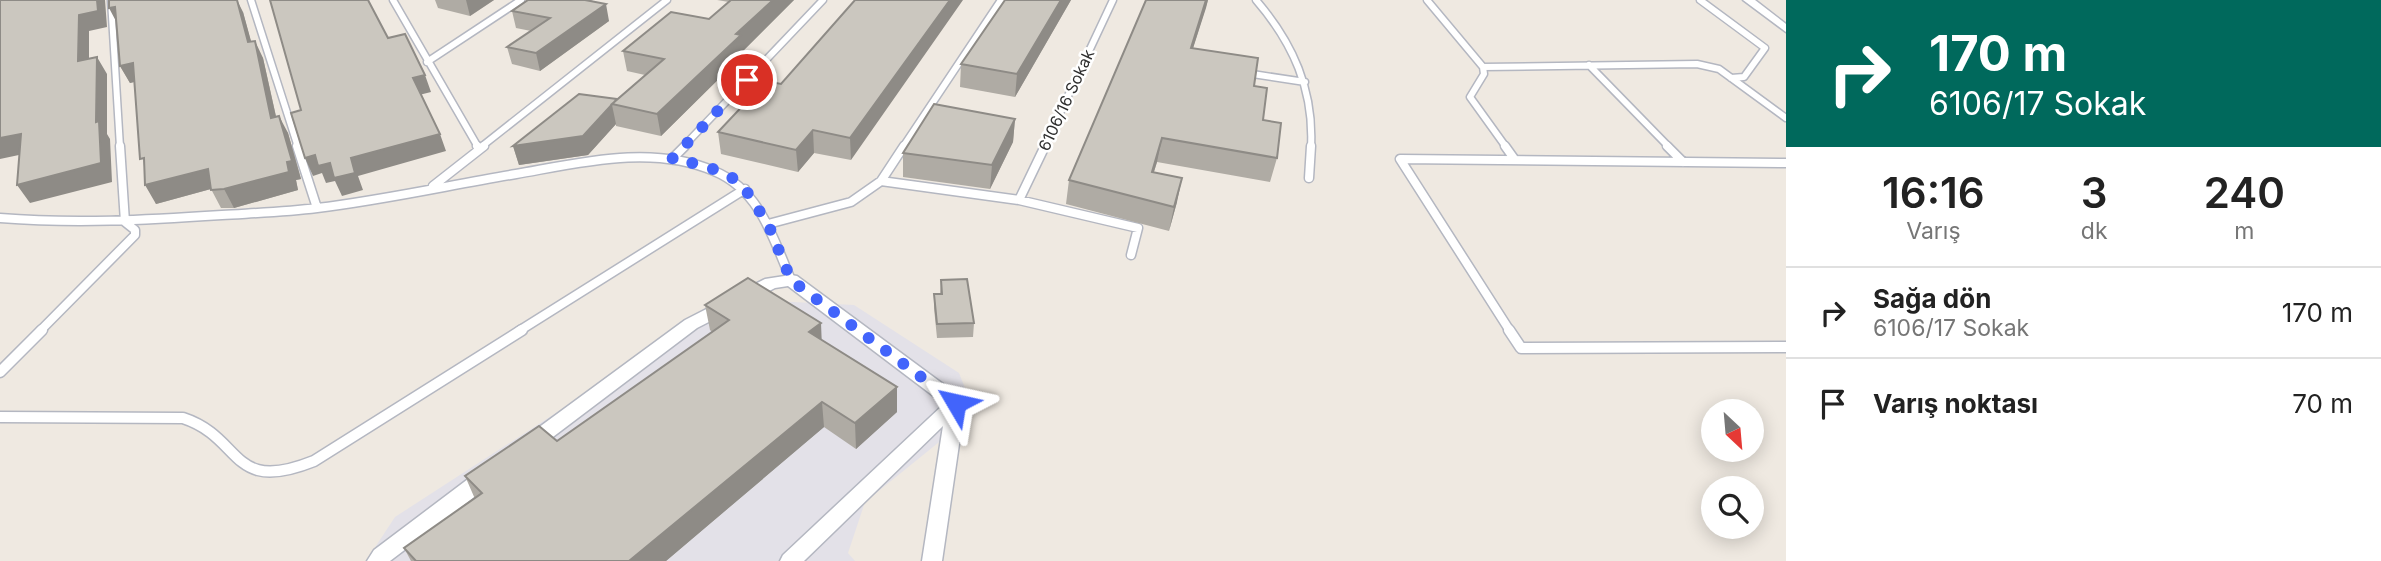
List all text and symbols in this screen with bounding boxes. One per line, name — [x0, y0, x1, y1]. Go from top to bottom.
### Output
text: 170 m — [1929, 24, 2067, 83]
icon: right — [1814, 28, 1905, 119]
street label: 6106/16 Sokak — [1034, 46, 1098, 154]
pin — [717, 50, 777, 110]
icon: arrive — [728, 61, 766, 99]
text: 6106/17 Sokak — [1929, 84, 2146, 123]
text: 16:16 — [1882, 167, 1985, 218]
text: 3 — [2081, 167, 2108, 218]
text: 240 — [2204, 167, 2285, 218]
text: Varış — [1906, 217, 1961, 245]
text: dk — [2081, 217, 2108, 245]
text: m — [2234, 217, 2254, 245]
text: Sağa dön — [1873, 283, 1991, 314]
icon: right — [1814, 294, 1852, 332]
text: 170 m — [2282, 297, 2353, 328]
text: 6106/17 Sokak — [1873, 314, 2029, 342]
position arrow — [919, 366, 993, 440]
icon: arrive — [1814, 385, 1852, 423]
text: Varış noktası — [1873, 388, 2038, 419]
text: 70 m — [2292, 388, 2353, 419]
north arrow — [1701, 399, 1764, 462]
map controls — [1701, 399, 1764, 539]
button: search — [1701, 476, 1764, 539]

